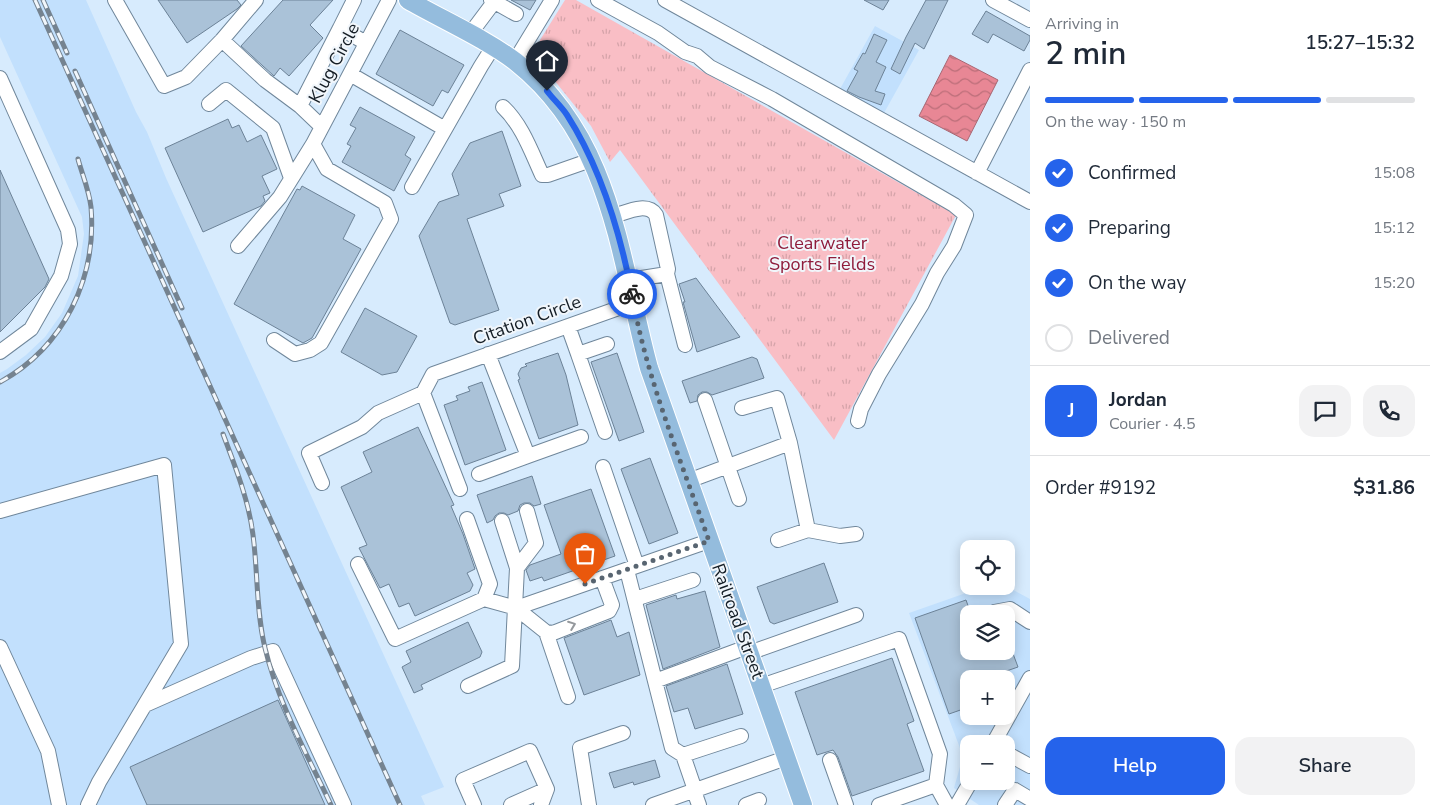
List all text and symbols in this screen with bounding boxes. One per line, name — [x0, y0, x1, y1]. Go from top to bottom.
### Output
text: Arriving in — [1045, 13, 1119, 35]
street label: Klug Circle — [303, 19, 365, 107]
text: 15:27–15:32 — [1305, 30, 1415, 56]
text: 2 min — [1045, 32, 1127, 75]
pin — [526, 40, 568, 91]
icon: home — [533, 47, 561, 75]
text: On the way · 150 m — [1045, 111, 1186, 133]
icon: check — [1045, 159, 1073, 187]
text: Confirmed — [1088, 160, 1176, 186]
text: 15:08 — [1373, 162, 1415, 184]
icon: check — [1045, 214, 1073, 242]
text: Preparing — [1088, 215, 1171, 241]
text: 15:12 — [1373, 217, 1415, 239]
park label: Clearwater Sports Fields — [769, 231, 875, 276]
courier — [607, 269, 657, 319]
icon: check — [1045, 269, 1073, 297]
text: On the way — [1088, 270, 1186, 296]
text: 15:20 — [1373, 272, 1415, 294]
icon: bike — [618, 280, 646, 308]
street label: Citation Circle — [470, 289, 584, 351]
text: Delivered — [1088, 325, 1170, 351]
button: chat — [1299, 385, 1351, 437]
button: phone — [1363, 385, 1415, 437]
text: Jordan — [1109, 387, 1167, 413]
text: J — [1068, 398, 1074, 424]
text: Courier · 4.5 — [1109, 413, 1195, 435]
text: Order #9192 — [1045, 475, 1156, 501]
text: $31.86 — [1353, 475, 1415, 501]
pin — [564, 533, 606, 584]
icon: bag — [571, 540, 599, 568]
map controls — [960, 540, 1015, 790]
button: locate — [960, 540, 1015, 595]
street label: Railroad Street — [706, 560, 770, 683]
button: layers — [960, 605, 1015, 660]
one-way arrow — [567, 621, 576, 632]
button: + — [960, 670, 1015, 725]
button: − — [960, 735, 1015, 790]
button: Help — [1045, 737, 1225, 795]
button: Share — [1235, 737, 1415, 795]

